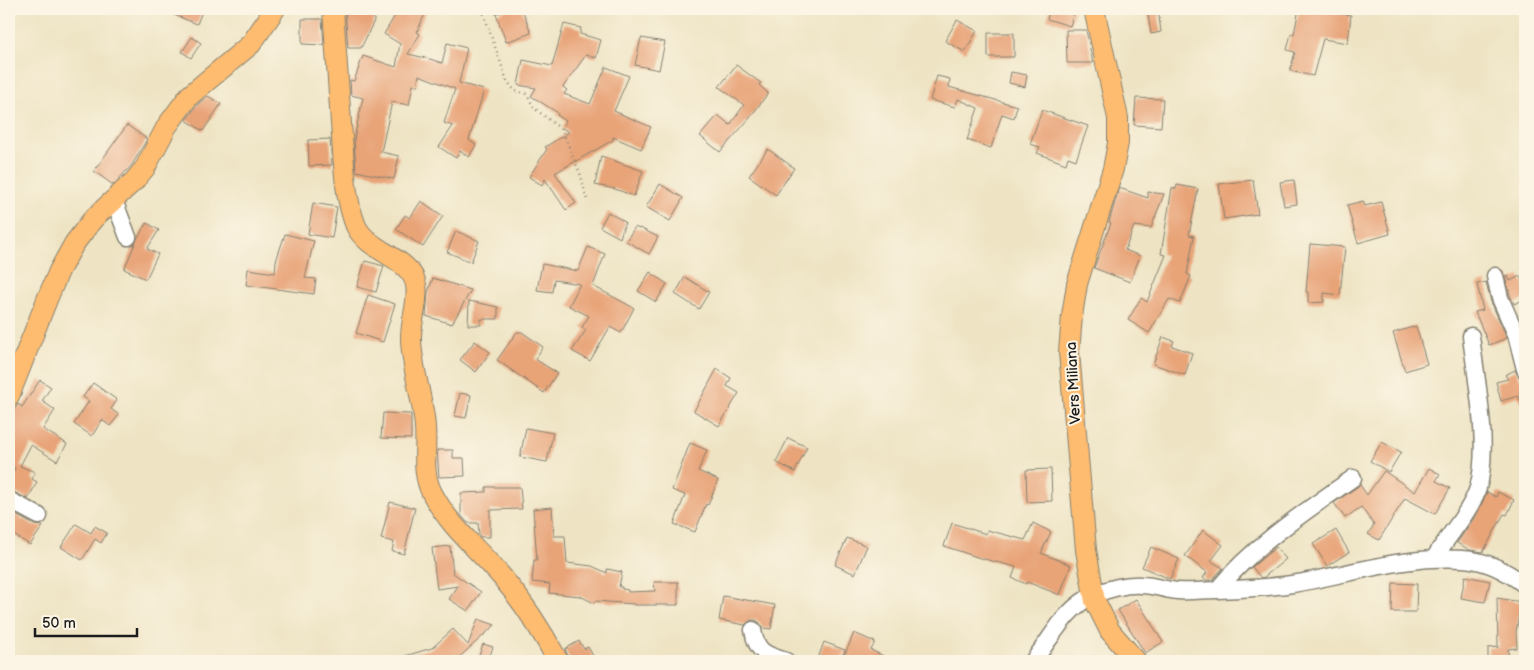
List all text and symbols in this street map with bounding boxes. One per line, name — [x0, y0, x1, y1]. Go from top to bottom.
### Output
street label: Vers Miliana — [1062, 341, 1085, 425]
scale bar — [35, 605, 138, 637]
text: 50 m — [42, 614, 76, 633]

